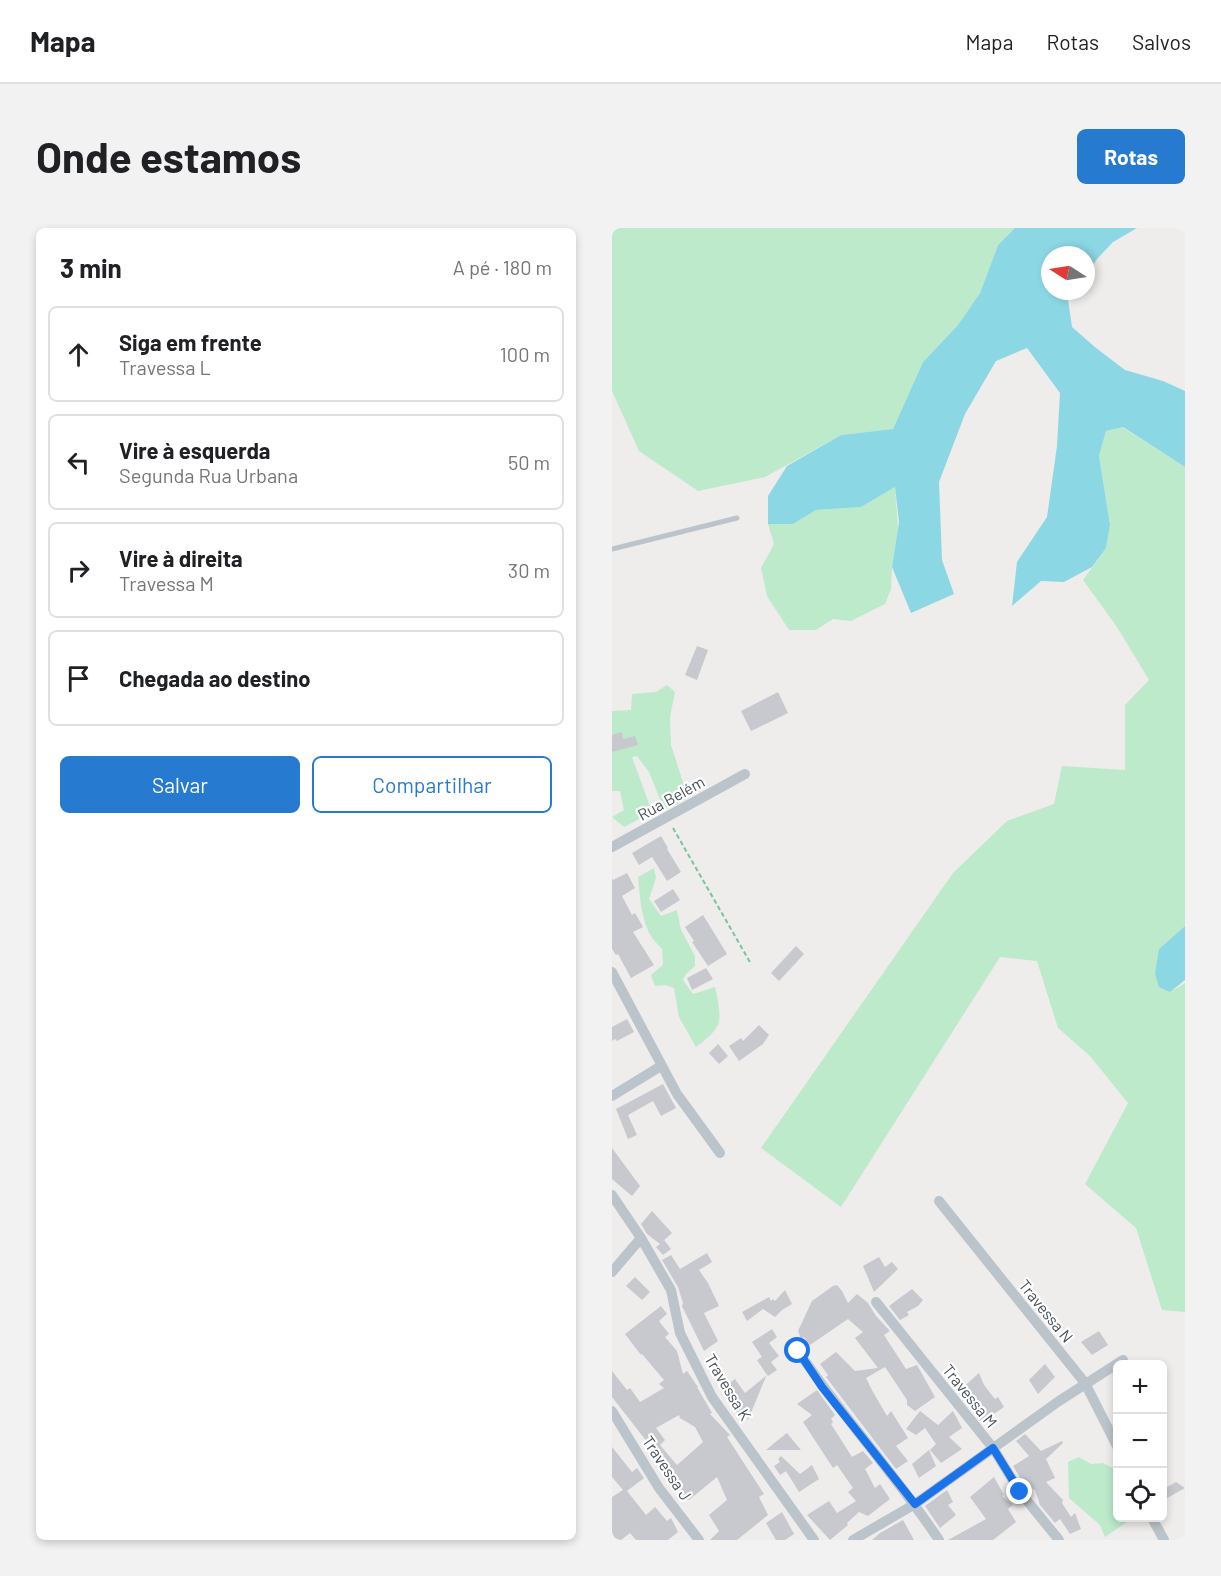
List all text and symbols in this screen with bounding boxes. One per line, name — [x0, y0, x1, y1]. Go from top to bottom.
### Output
text: Mapa — [30, 24, 96, 58]
text: Mapa — [965, 29, 1013, 54]
text: Rotas — [1046, 29, 1099, 54]
text: Salvos — [1132, 29, 1191, 54]
button: Rotas — [1077, 129, 1185, 184]
text: Onde estamos — [36, 131, 301, 181]
north arrow — [1041, 246, 1095, 300]
text: 3 min — [60, 252, 122, 283]
text: A pé · 180 m — [453, 255, 552, 279]
text: Siga em frente — [119, 329, 262, 355]
icon: ahead — [62, 338, 95, 371]
text: 100 m — [500, 342, 550, 366]
text: Travessa L — [119, 355, 211, 379]
text: Vire à esquerda — [119, 437, 270, 463]
icon: left — [62, 446, 95, 479]
text: 50 m — [508, 450, 550, 474]
text: Segunda Rua Urbana — [119, 463, 298, 487]
text: Vire à direita — [119, 545, 243, 571]
icon: right — [62, 554, 95, 587]
text: 30 m — [508, 558, 550, 582]
text: Travessa M — [119, 571, 214, 595]
icon: arrive — [62, 662, 95, 695]
text: Chegada ao destino — [119, 665, 310, 691]
button: Salvar — [60, 756, 300, 813]
button: Compartilhar — [312, 756, 552, 813]
street label: Rua Belém — [634, 771, 708, 824]
street label: Travessa N — [1015, 1275, 1077, 1346]
route start — [784, 1337, 810, 1363]
street label: Travessa K — [701, 1350, 756, 1424]
street label: Travessa M — [939, 1360, 1002, 1431]
map controls — [1113, 1360, 1167, 1522]
button: + — [1113, 1360, 1167, 1414]
button: − — [1113, 1414, 1167, 1468]
street label: Travessa J — [639, 1432, 696, 1504]
button: locate — [1113, 1468, 1167, 1522]
route end — [1006, 1478, 1032, 1504]

